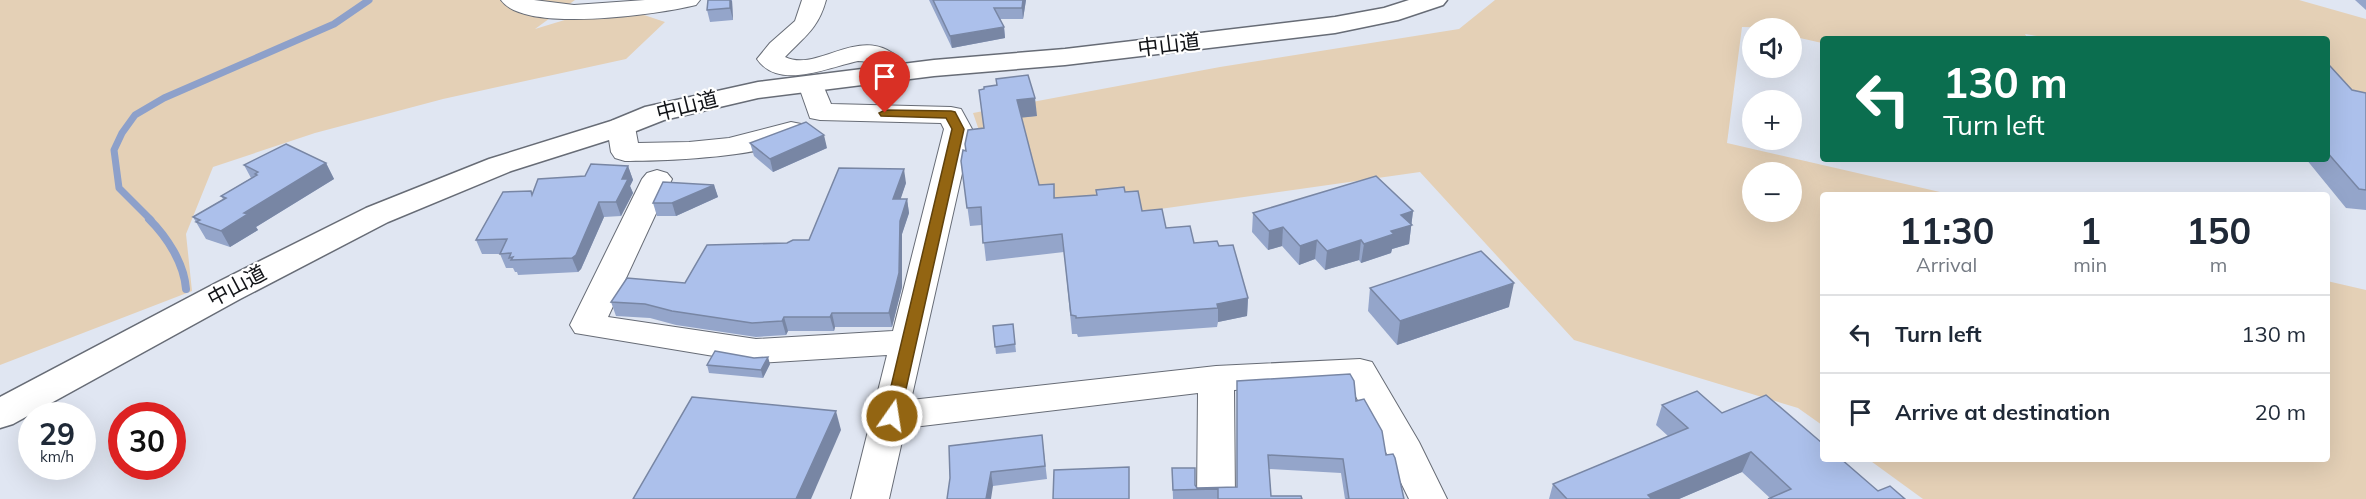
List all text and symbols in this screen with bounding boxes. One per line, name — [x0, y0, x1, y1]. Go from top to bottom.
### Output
map controls — [1742, 18, 1802, 222]
button: sound — [1742, 18, 1802, 78]
street label: 中山道 — [1136, 27, 1202, 61]
pin — [859, 51, 910, 113]
text: 130 m — [1943, 56, 2068, 109]
icon: arrive — [868, 60, 901, 93]
icon: left — [1844, 60, 1922, 138]
street label: 中山道 — [653, 85, 720, 125]
button: + — [1742, 90, 1802, 150]
text: Turn left — [1943, 108, 2045, 142]
button: − — [1742, 162, 1802, 222]
text: 11:30 — [1899, 208, 1994, 253]
text: 1 — [2079, 208, 2101, 253]
text: 150 — [2186, 208, 2251, 253]
text: Arrival — [1916, 252, 1977, 277]
text: min — [2073, 252, 2107, 277]
text: m — [2210, 252, 2227, 277]
street label: 中山道 — [203, 259, 270, 311]
icon: left — [1844, 318, 1877, 351]
text: Turn left — [1895, 320, 1982, 348]
text: 130 m — [2241, 320, 2306, 348]
position arrow — [860, 384, 924, 448]
icon: arrive — [1844, 396, 1877, 429]
text: Arrive at destination — [1895, 398, 2110, 426]
text: 20 m — [2255, 398, 2306, 426]
speed limit sign: 30 — [108, 402, 186, 480]
text: 29 — [39, 415, 75, 453]
text: km/h — [40, 447, 74, 466]

